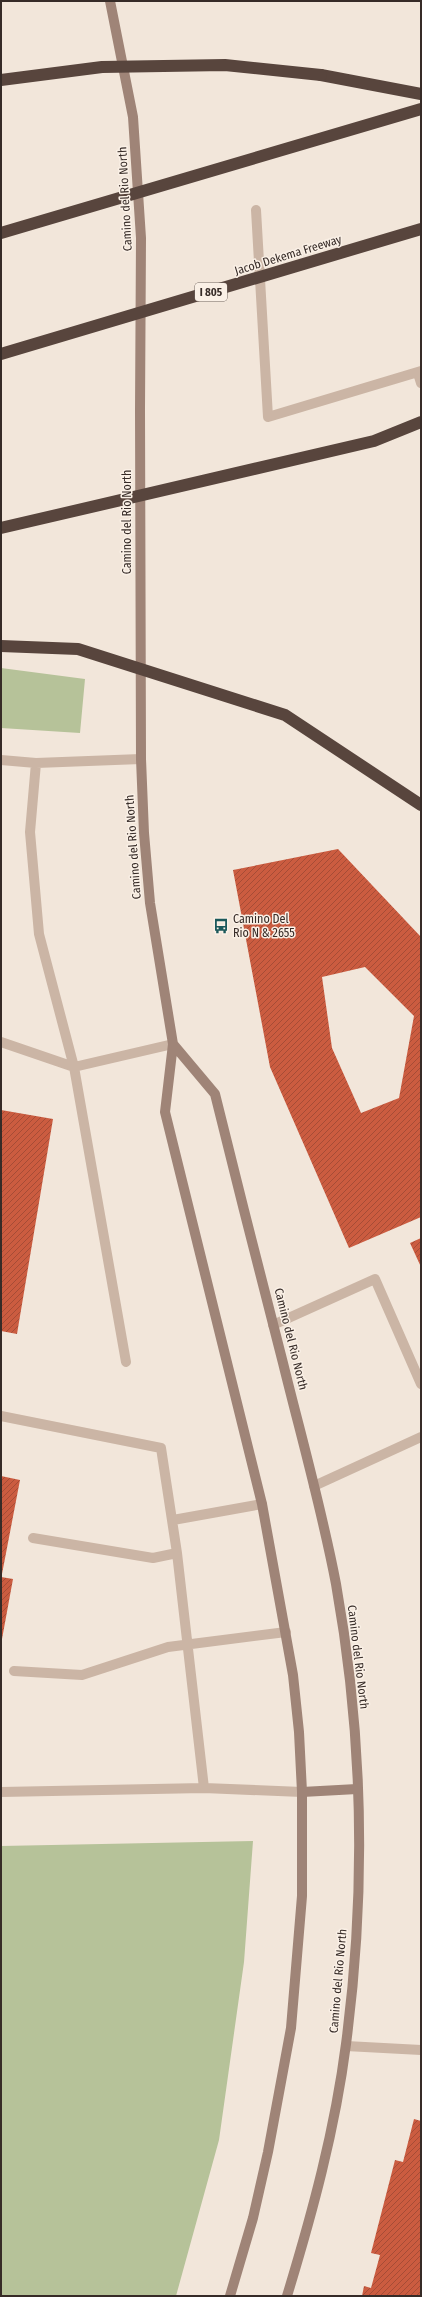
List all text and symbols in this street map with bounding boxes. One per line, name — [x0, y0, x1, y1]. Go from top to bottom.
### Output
street label: Camino del Rio North — [115, 146, 135, 252]
street label: Jacob Dekema Freeway — [233, 232, 344, 278]
road number: I 805 — [195, 283, 227, 301]
street label: Camino del Rio North — [120, 470, 134, 574]
street label: Camino del Rio North — [122, 794, 144, 900]
place label: Camino Del Rio N & 2655 — [233, 912, 295, 940]
bus stop icon: Camino Del Rio N & 2655 — [212, 917, 230, 935]
street label: Camino del Rio North — [272, 1287, 310, 1391]
street label: Camino del Rio North — [345, 1604, 371, 1710]
street label: Camino del Rio North — [326, 1928, 350, 2034]

